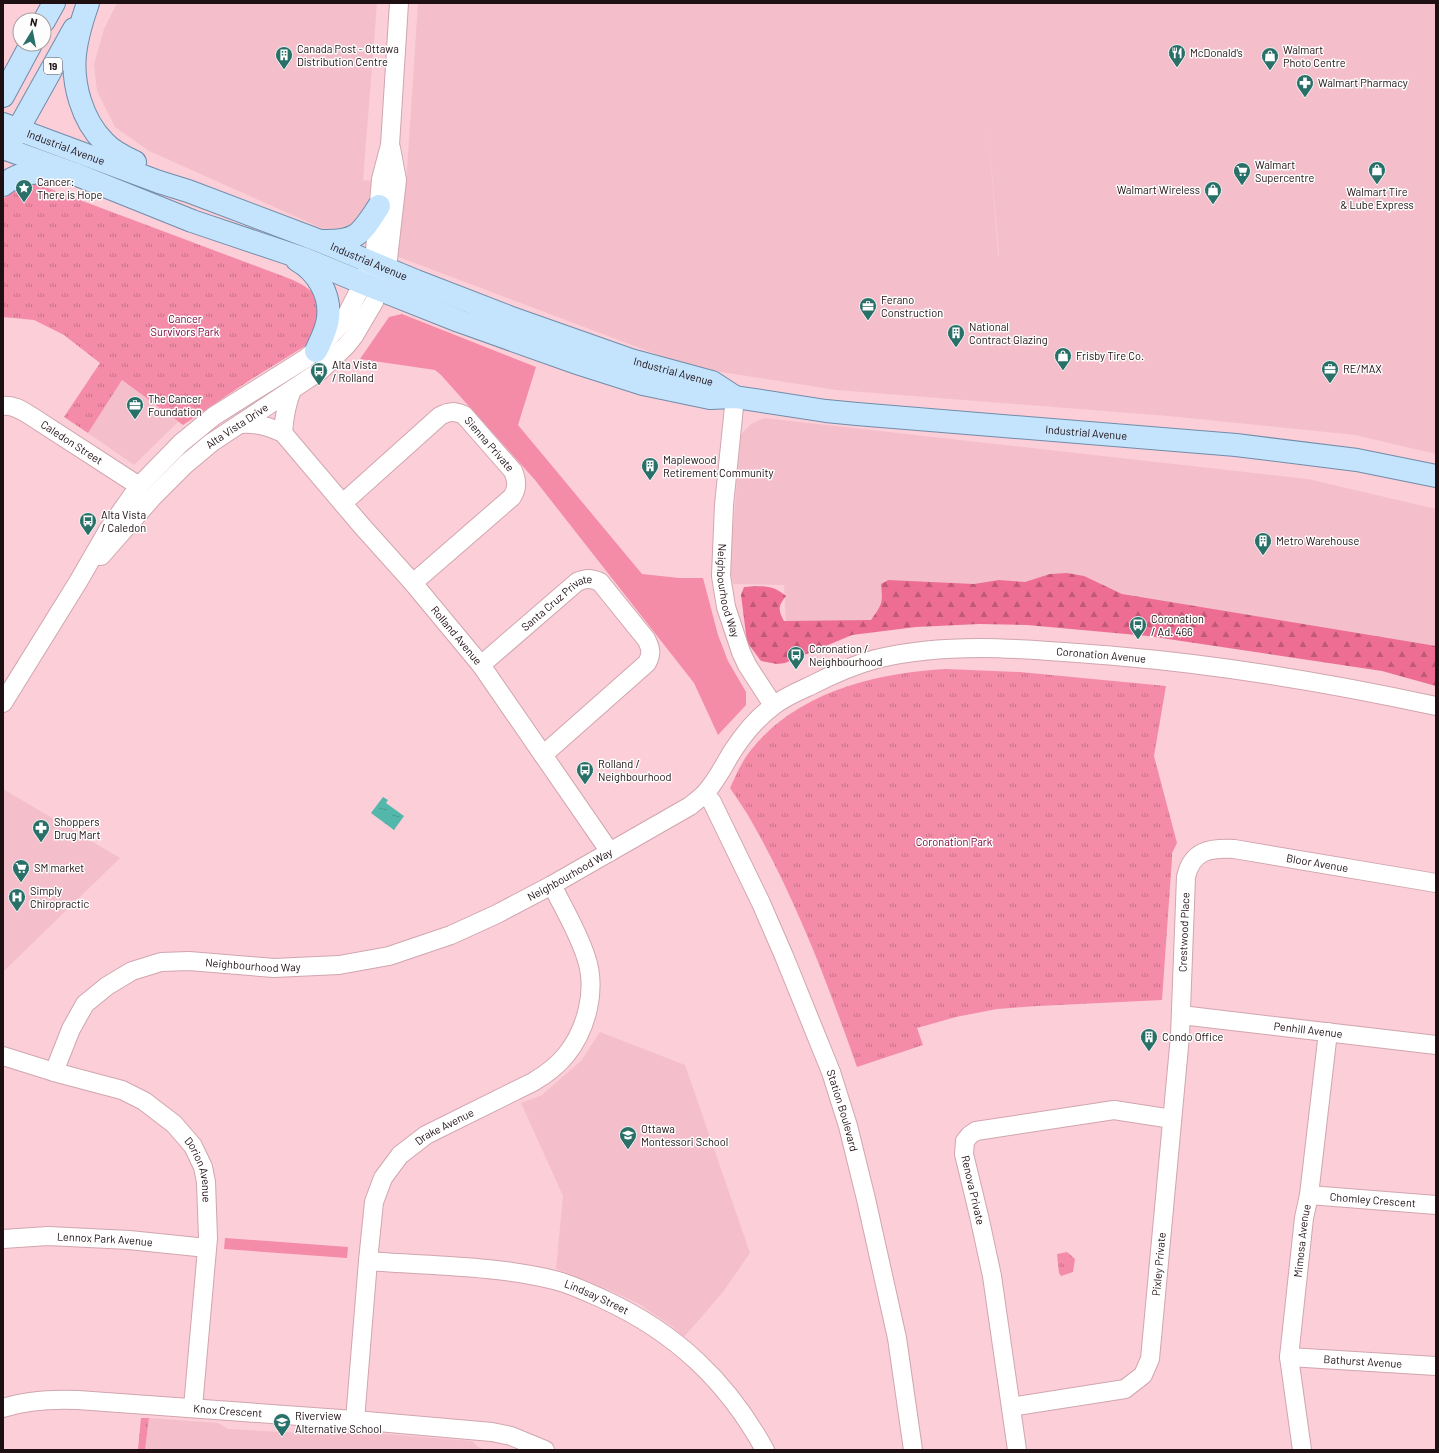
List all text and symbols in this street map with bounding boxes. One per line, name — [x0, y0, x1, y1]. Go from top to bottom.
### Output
north arrow — [12, 12, 52, 52]
text: N — [29, 15, 39, 29]
place label: Canada Post - Ottawa Distribution Centre — [297, 42, 399, 68]
restaurant icon: McDonald's — [1167, 43, 1187, 68]
place label: Walmart Photo Centre — [1283, 43, 1346, 69]
building icon: Canada Post - Ottawa Distribution Centre — [274, 45, 294, 70]
place label: McDonald's — [1190, 46, 1243, 59]
shop icon: Walmart Photo Centre — [1260, 46, 1280, 71]
road number: 19 — [44, 58, 62, 74]
pharmacy icon: Walmart Pharmacy — [1295, 73, 1315, 98]
place label: Walmart Pharmacy — [1318, 76, 1408, 89]
street label: Industrial Avenue — [25, 126, 107, 167]
place label: Walmart Supercentre — [1255, 158, 1315, 184]
shop icon: Walmart Tire & Lube Express — [1367, 160, 1387, 185]
supermarket icon: Walmart Supercentre — [1232, 161, 1252, 186]
place label: Cancer: There is Hope — [37, 175, 102, 201]
place icon: Cancer: There is Hope — [14, 178, 34, 203]
shop icon: Walmart Wireless — [1203, 180, 1223, 205]
place label: Walmart Wireless — [1117, 183, 1200, 196]
place label: Walmart Tire & Lube Express — [1340, 185, 1414, 211]
street label: Industrial Avenue — [329, 239, 410, 283]
place label: Ferano Construction — [881, 293, 943, 319]
office icon: Ferano Construction — [858, 296, 878, 321]
park label: Cancer Survivors Park — [151, 312, 220, 338]
place label: National Contract Glazing — [969, 320, 1048, 346]
building icon: National Contract Glazing — [946, 323, 966, 348]
shop icon: Frisby Tire Co. — [1053, 346, 1073, 371]
place label: Frisby Tire Co. — [1076, 349, 1144, 362]
street label: Industrial Avenue — [632, 354, 715, 388]
place label: Alta Vista / Rolland — [332, 358, 377, 384]
office icon: RE/MAX — [1320, 359, 1340, 384]
bus stop icon: Alta Vista / Rolland — [309, 361, 329, 386]
place label: RE/MAX — [1343, 362, 1382, 375]
place label: The Cancer Foundation — [148, 392, 202, 418]
office icon: The Cancer Foundation — [125, 395, 145, 420]
street label: Alta Vista Drive — [203, 400, 270, 451]
street label: Sienna Private — [462, 414, 517, 474]
street label: Caledon Street — [39, 417, 105, 467]
street label: Industrial Avenue — [1045, 422, 1128, 442]
place label: Maplewood Retirement Community — [663, 453, 774, 479]
building icon: Maplewood Retirement Community — [640, 456, 660, 481]
place label: Alta Vista / Caledon — [101, 508, 146, 534]
bus stop icon: Alta Vista / Caledon — [78, 511, 98, 536]
building icon: Metro Warehouse — [1253, 531, 1273, 556]
place label: Metro Warehouse — [1276, 534, 1359, 547]
street label: Neighbourhood Way — [715, 543, 743, 639]
street label: Santa Cruz Private — [518, 572, 593, 633]
street label: Rolland Avenue — [429, 603, 485, 667]
place label: Coronation / Ad. 466 — [1151, 612, 1204, 638]
bus stop icon: Coronation / Ad. 466 — [1128, 615, 1148, 640]
place label: Coronation / Neighbourhood — [809, 642, 883, 668]
street label: Coronation Avenue — [1056, 644, 1147, 665]
bus stop icon: Coronation / Neighbourhood — [786, 645, 806, 670]
place label: Rolland / Neighbourhood — [598, 757, 672, 783]
bus stop icon: Rolland / Neighbourhood — [575, 760, 595, 785]
place label: Shoppers Drug Mart — [54, 815, 100, 841]
pharmacy icon: Shoppers Drug Mart — [31, 818, 51, 843]
park label: Coronation Park — [916, 835, 993, 848]
street label: Neighbourhood Way — [525, 845, 615, 903]
street label: Bloor Avenue — [1285, 851, 1350, 874]
supermarket icon: SM market — [11, 858, 31, 883]
place label: SM market — [34, 861, 84, 874]
place label: Simply Chiropractic — [30, 884, 90, 910]
hospital icon: Simply Chiropractic — [7, 887, 27, 912]
street label: Crestwood Place — [1175, 892, 1191, 972]
street label: Neighbourhood Way — [205, 955, 301, 974]
street label: Penhill Avenue — [1273, 1019, 1343, 1040]
building icon: Condo Office — [1139, 1027, 1159, 1052]
place label: Condo Office — [1162, 1030, 1224, 1043]
street label: Station Boulevard — [825, 1068, 861, 1153]
street label: Drake Avenue — [412, 1105, 476, 1147]
place label: Ottawa Montessori School — [641, 1122, 728, 1148]
school or university icon: Ottawa Montessori School — [618, 1125, 638, 1150]
street label: Dorion Avenue — [182, 1134, 214, 1203]
street label: Renova Private — [959, 1154, 988, 1226]
street label: Chomley Crescent — [1329, 1190, 1416, 1209]
street label: Mimosa Avenue — [1291, 1202, 1313, 1278]
street label: Lennox Park Avenue — [57, 1229, 154, 1248]
street label: Pixley Private — [1149, 1232, 1168, 1296]
street label: Lindsay Street — [563, 1276, 631, 1317]
street label: Bathurst Avenue — [1323, 1352, 1403, 1370]
street label: Knox Crescent — [193, 1401, 263, 1419]
place label: Riverview Alternative School — [295, 1409, 382, 1435]
school or university icon: Riverview Alternative School — [272, 1412, 292, 1437]

